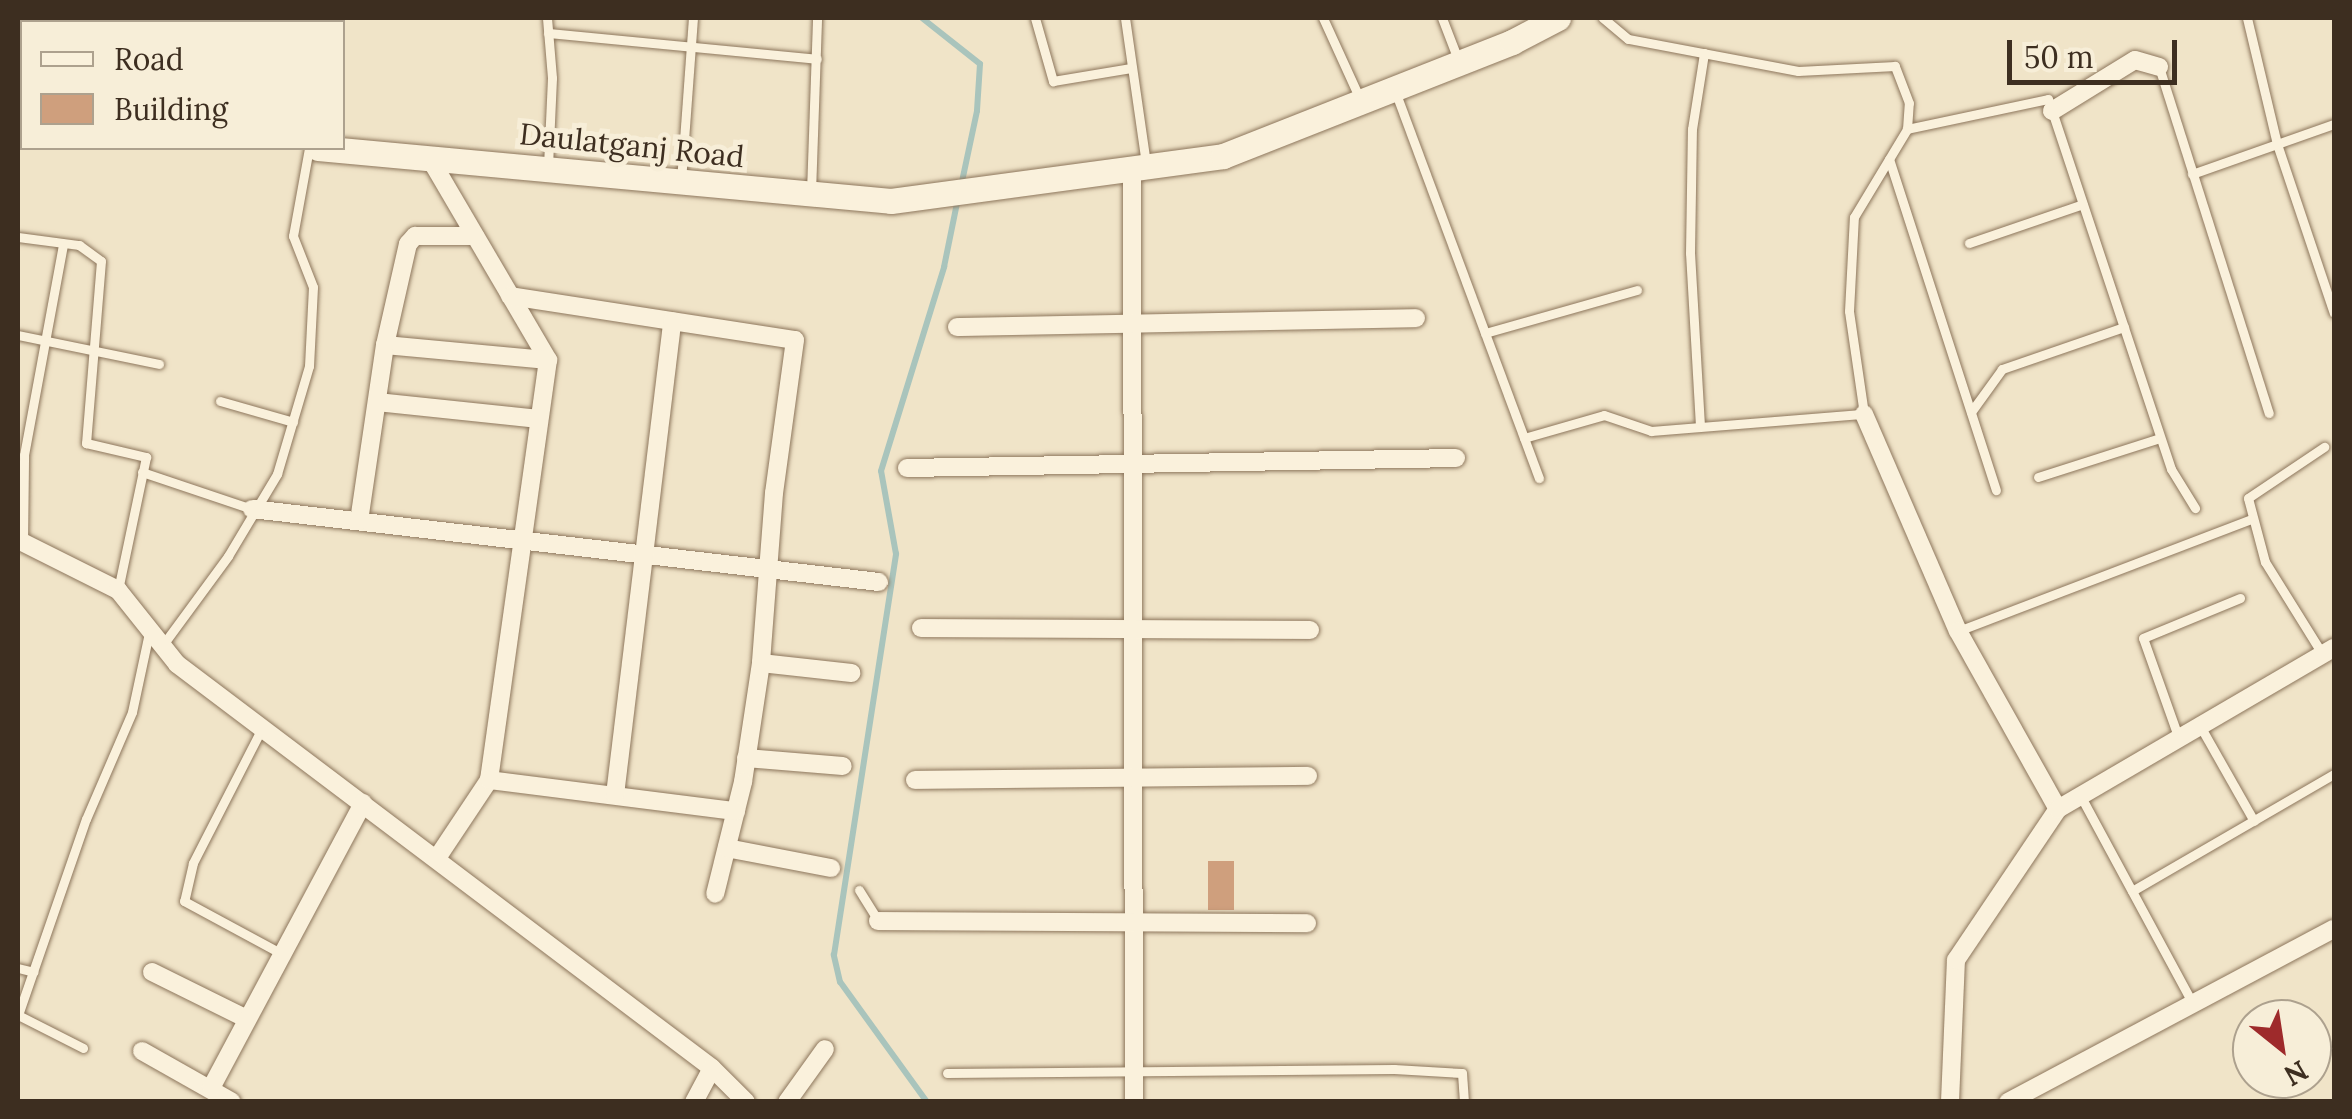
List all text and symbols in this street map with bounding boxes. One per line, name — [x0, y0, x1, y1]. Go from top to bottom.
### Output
legend — [20, 20, 345, 150]
scale bar — [2012, 20, 2182, 82]
text: 50 m — [2024, 38, 2094, 76]
text: Road — [114, 40, 184, 78]
text: Building — [114, 90, 228, 128]
street label: Daulatganj Road — [518, 115, 746, 175]
north arrow — [2232, 999, 2332, 1099]
text: N — [2278, 1052, 2314, 1094]

